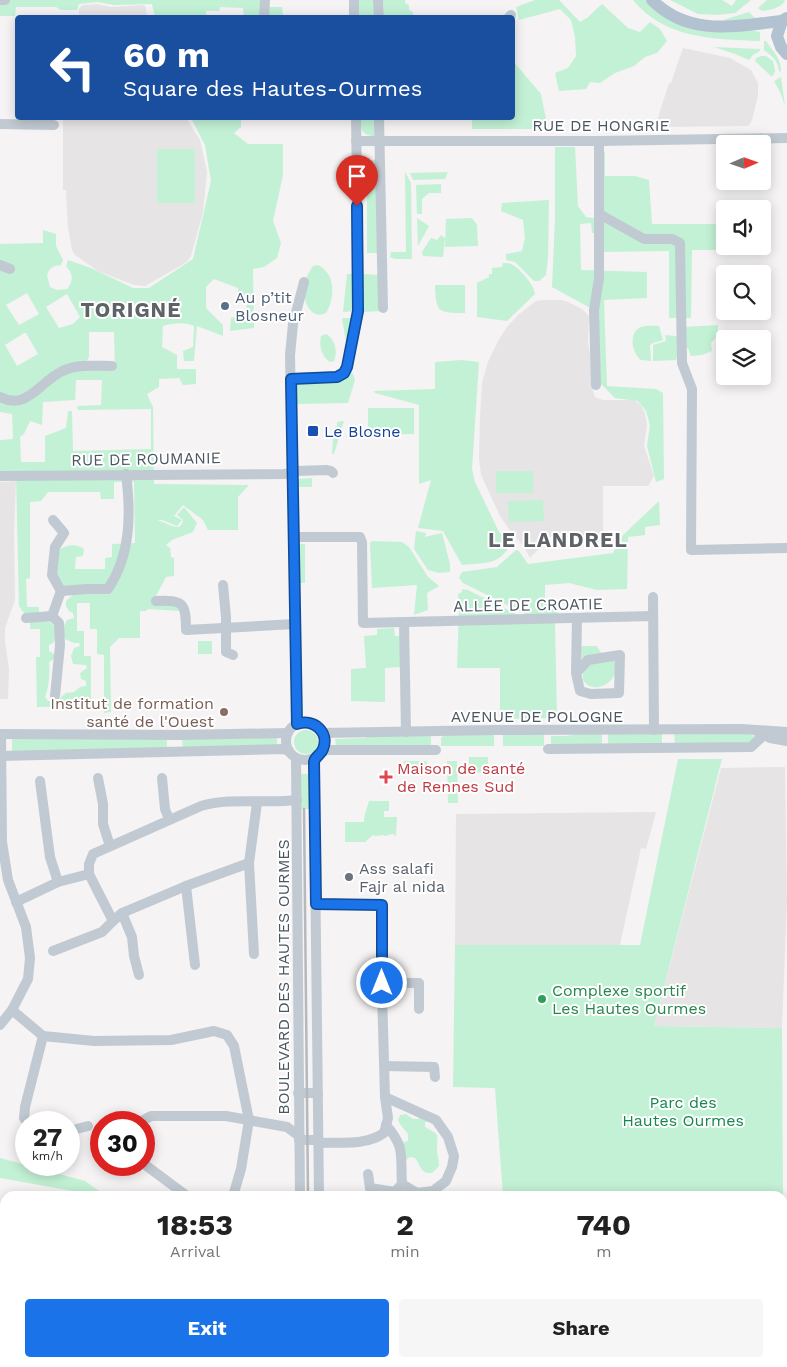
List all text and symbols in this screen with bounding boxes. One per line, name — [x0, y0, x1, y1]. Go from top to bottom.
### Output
text: 60 m — [123, 34, 210, 76]
icon: left — [40, 35, 105, 100]
text: Square des Hautes-Ourmes — [123, 76, 422, 101]
street label: RUE DE HONGRIE — [532, 116, 670, 135]
north arrow — [716, 135, 771, 190]
map controls — [716, 135, 771, 385]
pin — [336, 155, 378, 206]
icon: arrive — [343, 162, 371, 190]
button: sound — [716, 200, 771, 255]
button: search — [716, 265, 771, 320]
place label: Au p’tit Blosneur — [235, 288, 304, 325]
district label: TORIGNÉ — [81, 297, 181, 322]
marker: Au p’tit Blosneur — [219, 300, 231, 312]
button: layers — [716, 330, 771, 385]
place label: Le Blosne — [324, 422, 401, 441]
marker: Le Blosne — [306, 424, 320, 438]
street label: RUE DE ROUMANIE — [71, 448, 221, 470]
district label: LE LANDREL — [488, 527, 628, 552]
street label: ALLÉE DE CROATIE — [453, 594, 603, 616]
place label: Institut de formation santé de l'Ouest — [50, 694, 214, 731]
marker: Institut de formation santé de l'Ouest — [218, 706, 230, 718]
street label: AVENUE DE POLOGNE — [451, 707, 623, 726]
place label: Maison de santé de Rennes Sud — [397, 759, 525, 796]
marker: Maison de santé de Rennes Sud — [379, 770, 393, 784]
street label: BOULEVARD DES HAUTES OURMES — [274, 839, 293, 1115]
place label: Ass salafi Fajr al nida — [359, 859, 445, 896]
marker: Ass salafi Fajr al nida — [343, 871, 355, 883]
position arrow — [355, 956, 407, 1008]
place label: Complexe sportif Les Hautes Ourmes — [552, 981, 706, 1018]
marker: Complexe sportif Les Hautes Ourmes — [536, 993, 548, 1005]
park label: Parc des Hautes Ourmes — [622, 1093, 744, 1130]
speed limit sign: 30 — [90, 1111, 155, 1176]
text: 27 — [33, 1123, 62, 1152]
text: km/h — [32, 1149, 63, 1163]
text: 18:53 — [157, 1207, 233, 1242]
text: 2 — [396, 1207, 414, 1242]
text: 740 — [577, 1207, 631, 1242]
text: Arrival — [170, 1242, 220, 1261]
text: min — [390, 1242, 420, 1261]
text: m — [596, 1242, 611, 1261]
button: Exit — [25, 1299, 389, 1357]
button: Share — [399, 1299, 763, 1357]

